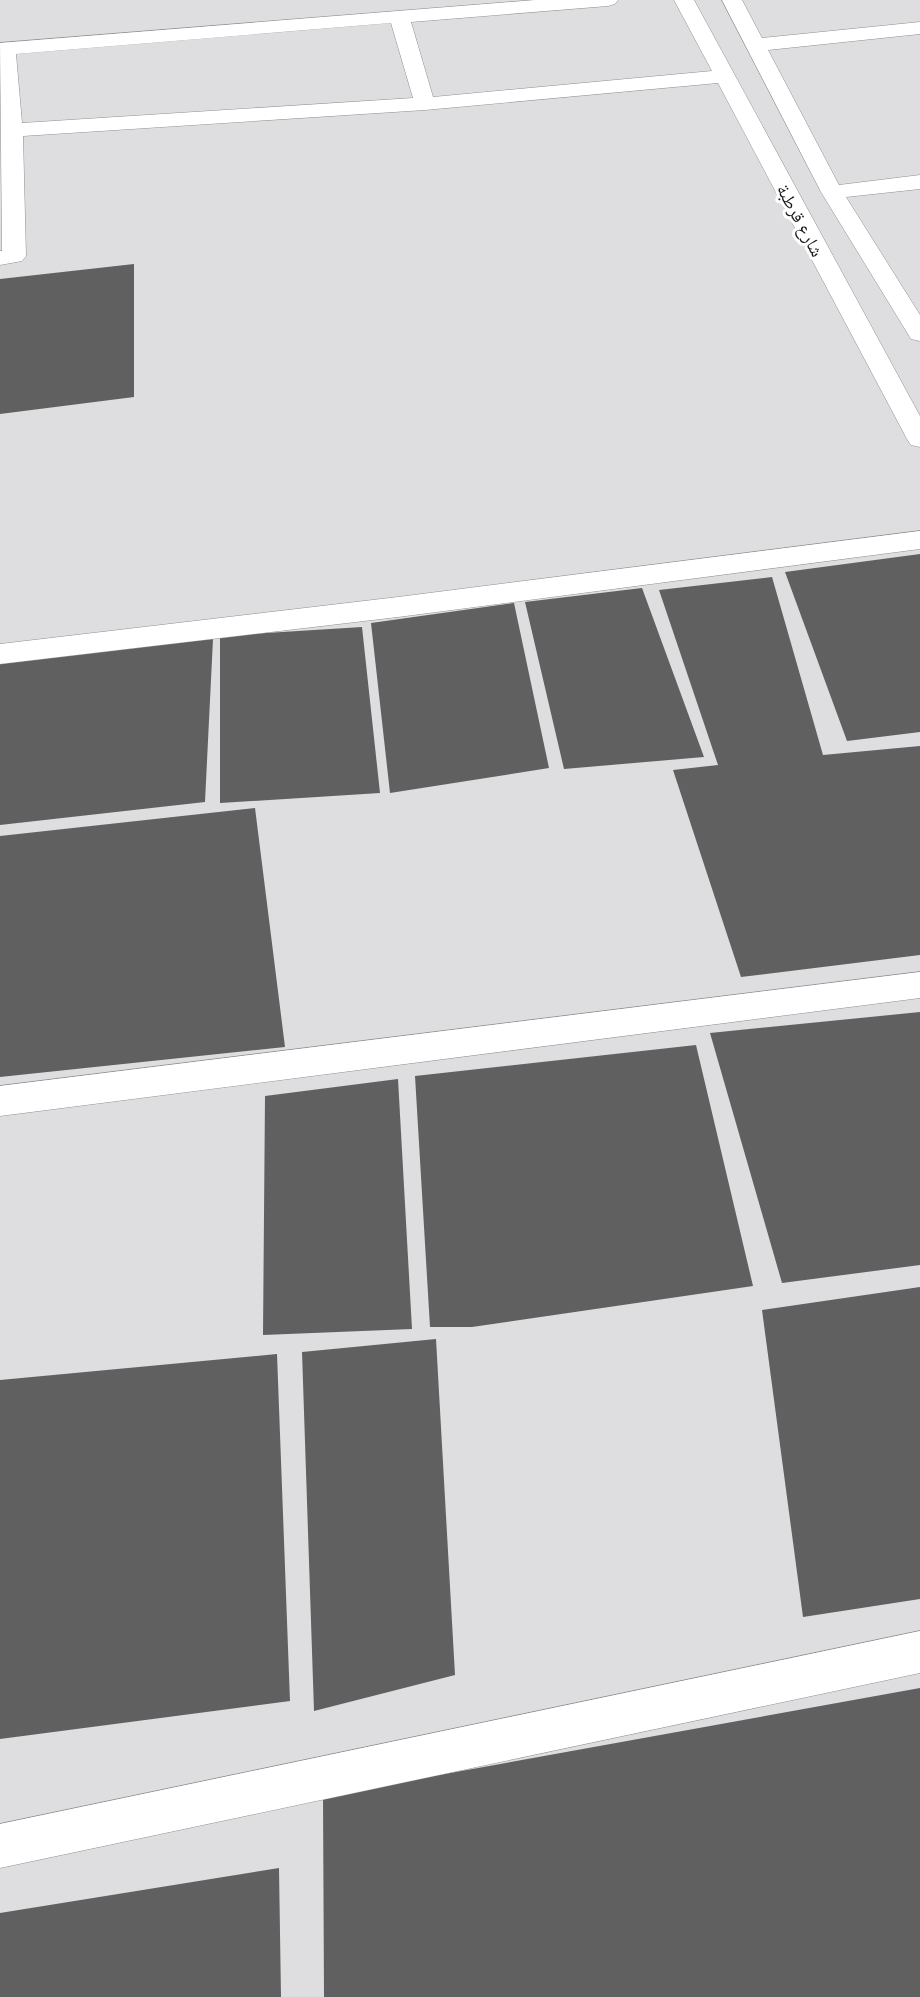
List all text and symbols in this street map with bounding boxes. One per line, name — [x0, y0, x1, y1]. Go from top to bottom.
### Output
street label: شارع قرطبة — [772, 180, 829, 260]

